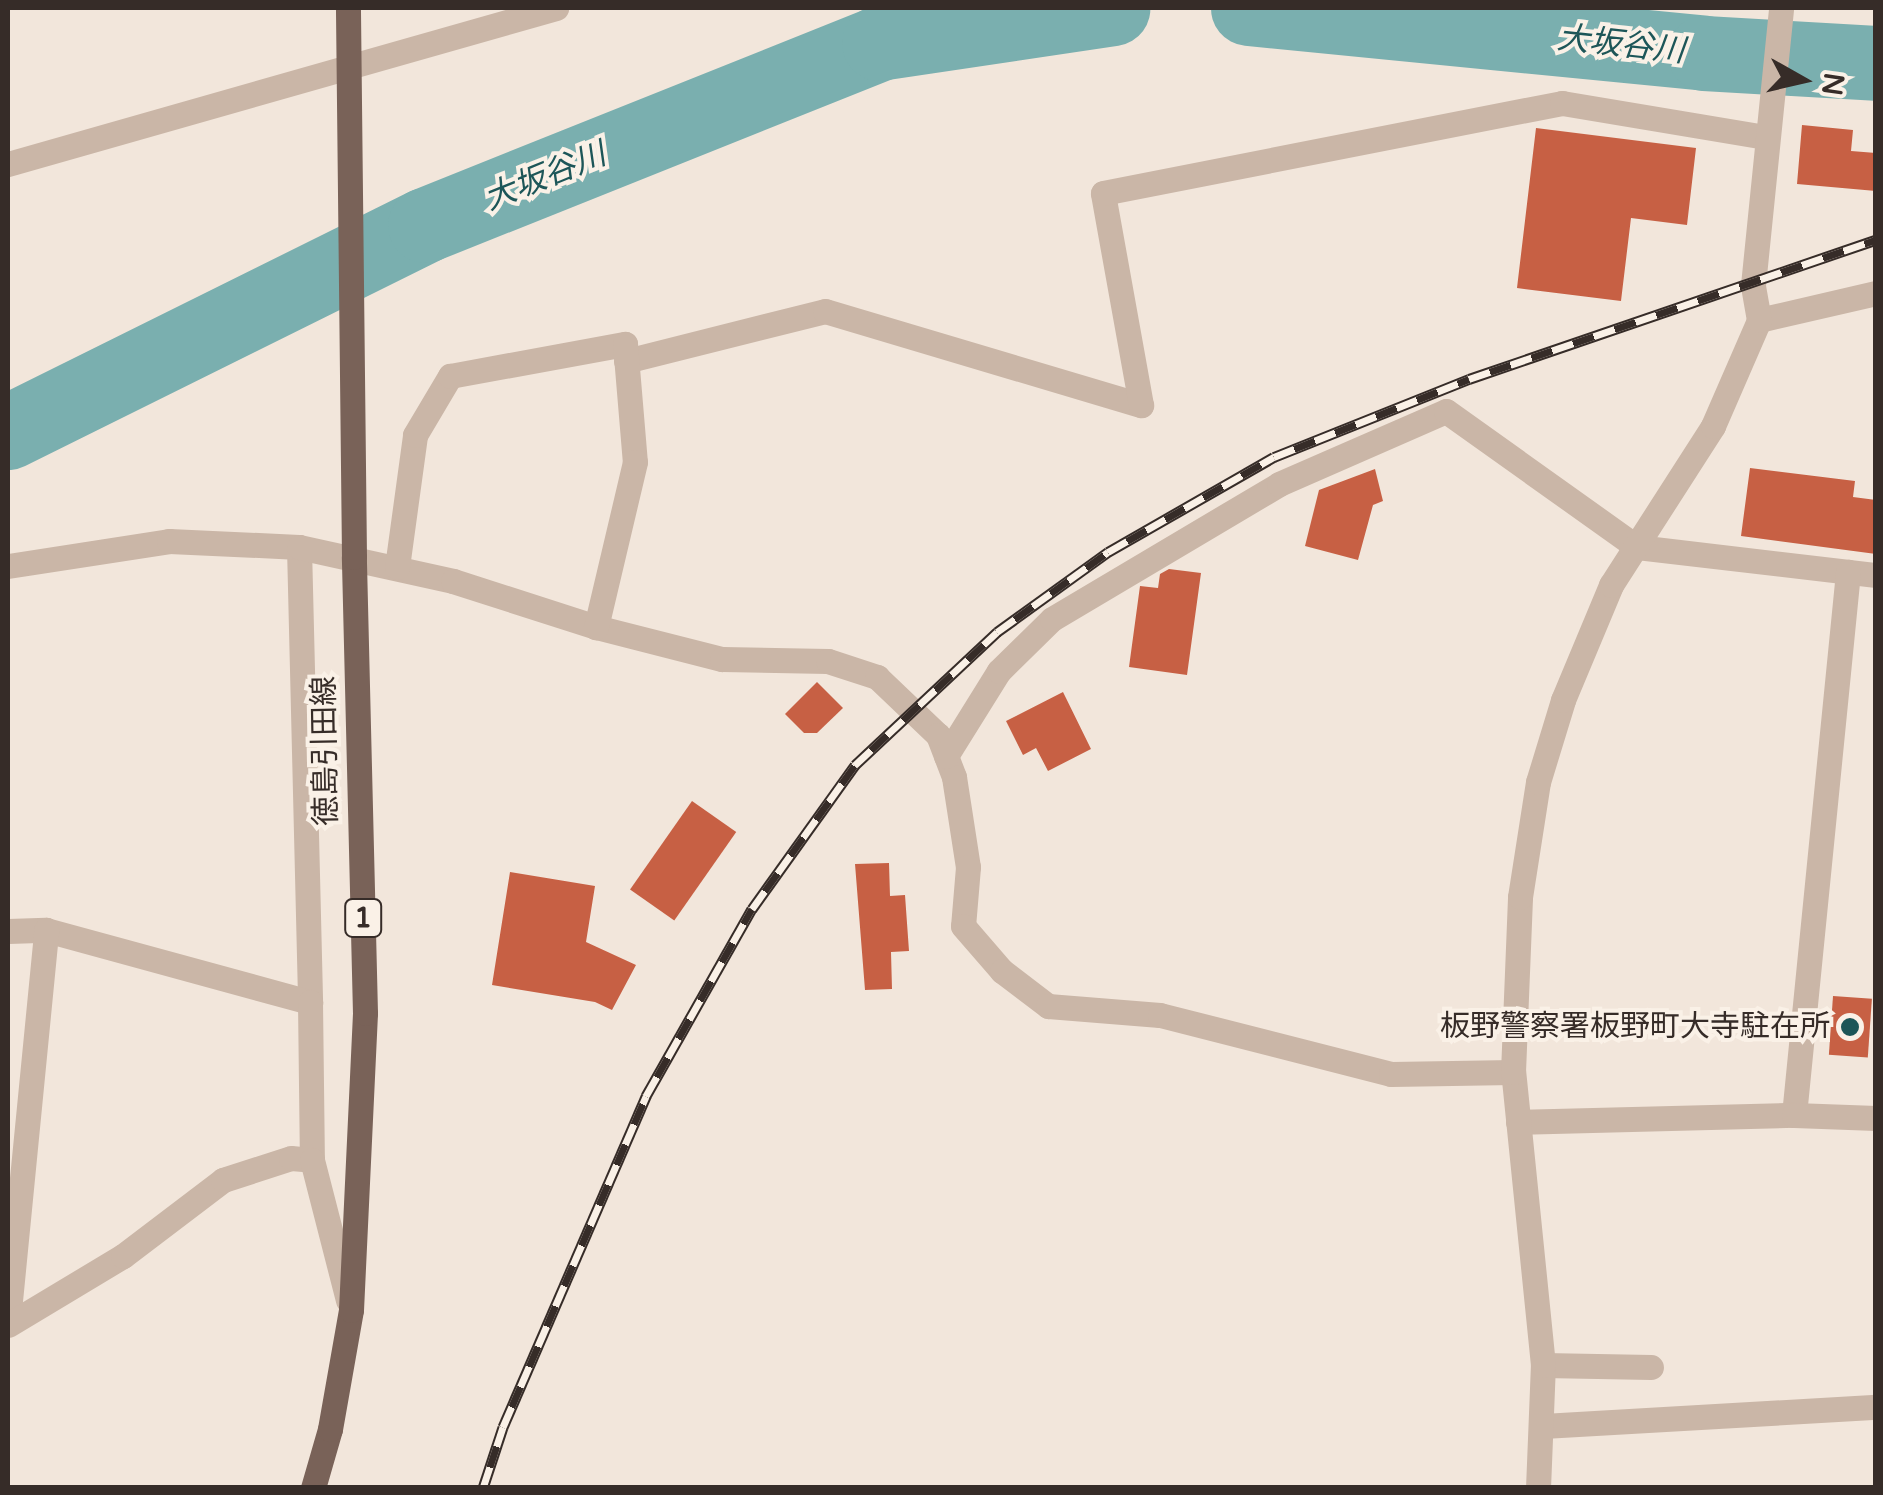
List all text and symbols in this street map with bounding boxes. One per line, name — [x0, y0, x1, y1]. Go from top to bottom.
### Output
water label: 大坂谷川 — [1555, 19, 1687, 71]
north arrow — [1753, 30, 1853, 130]
text: N — [1814, 71, 1851, 98]
water label: 大坂谷川 — [478, 135, 612, 219]
street label: 徳島引田線 — [307, 676, 345, 826]
road number: 1 — [343, 895, 383, 941]
place label: 板野警察署板野町大寺駐在所 — [1440, 1009, 1830, 1045]
marker: 板野警察署板野町大寺駐在所 — [1839, 1016, 1861, 1038]

